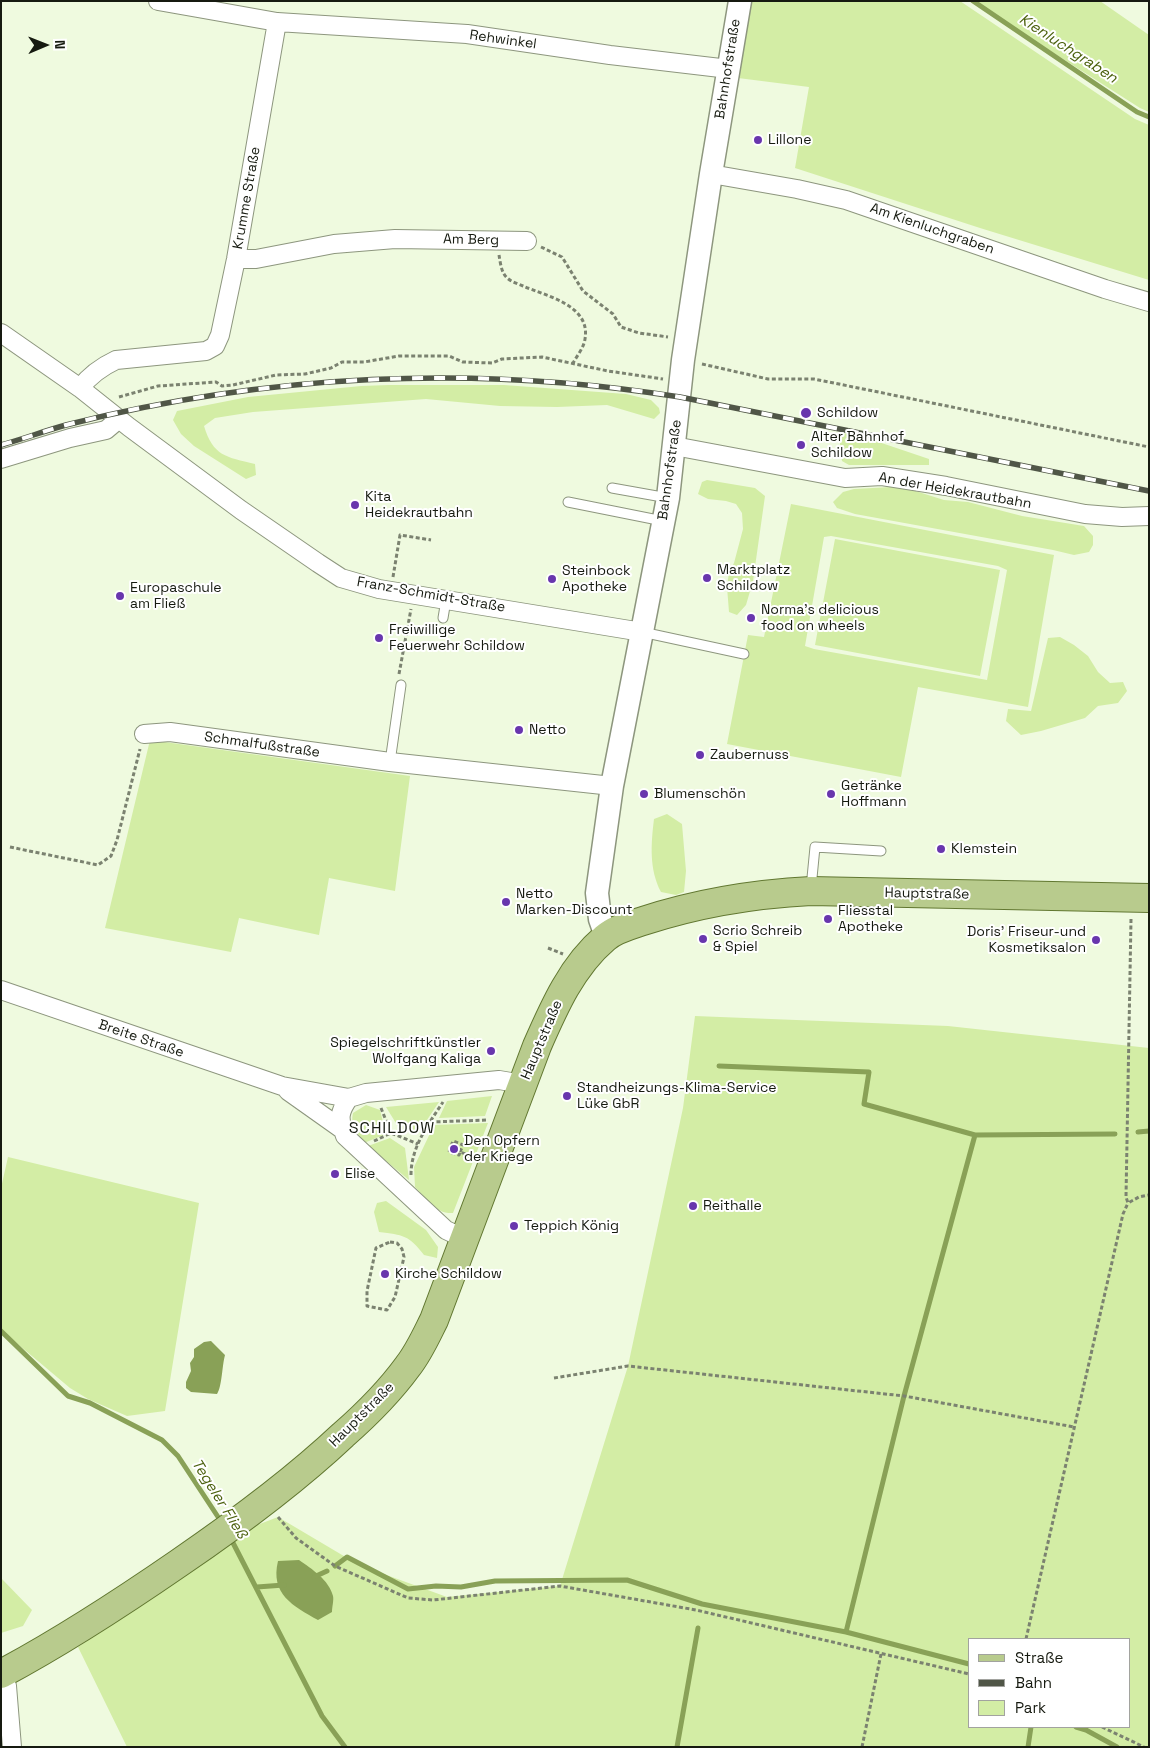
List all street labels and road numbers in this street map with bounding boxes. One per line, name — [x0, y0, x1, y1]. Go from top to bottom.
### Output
street label: Bahnhofstraße — [712, 18, 744, 120]
street label: Rehwinkel — [468, 27, 538, 53]
street label: Krumme Straße — [230, 146, 264, 250]
street label: Am Kienluchgraben — [868, 200, 996, 258]
street label: Am Berg — [443, 231, 499, 249]
street label: Bahnhofstraße — [655, 419, 685, 521]
street label: An der Heidekrautbahn — [877, 469, 1033, 513]
street label: Franz-Schmidt-Straße — [356, 574, 506, 616]
street label: Schmalfußstraße — [203, 729, 321, 761]
street label: Hauptstraße — [885, 885, 969, 903]
street label: Hauptstraße — [518, 998, 566, 1082]
street label: Breite Straße — [96, 1017, 186, 1061]
street label: Hauptstraße — [326, 1379, 398, 1451]

